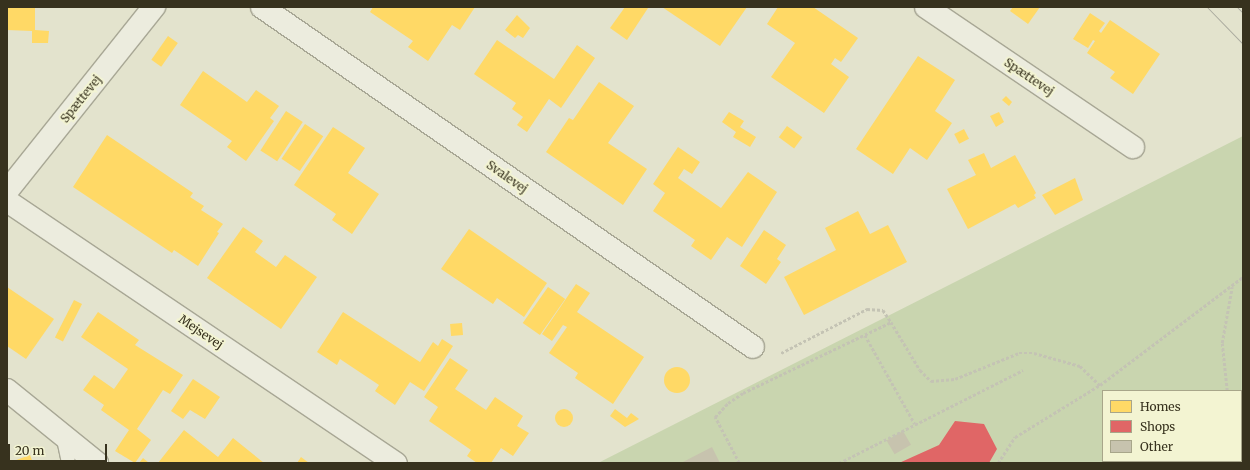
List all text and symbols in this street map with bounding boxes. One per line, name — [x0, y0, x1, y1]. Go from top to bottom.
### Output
street label: Spættevej — [1001, 55, 1057, 99]
street label: Spættevej — [58, 72, 104, 126]
street label: Svalevej — [484, 158, 530, 196]
street label: Mejsevej — [176, 312, 226, 352]
legend — [1102, 390, 1242, 462]
text: Homes — [1140, 399, 1181, 414]
text: Shops — [1140, 419, 1175, 434]
scale bar — [10, 436, 109, 462]
text: Other — [1140, 439, 1173, 454]
text: 20 m — [15, 443, 44, 458]

